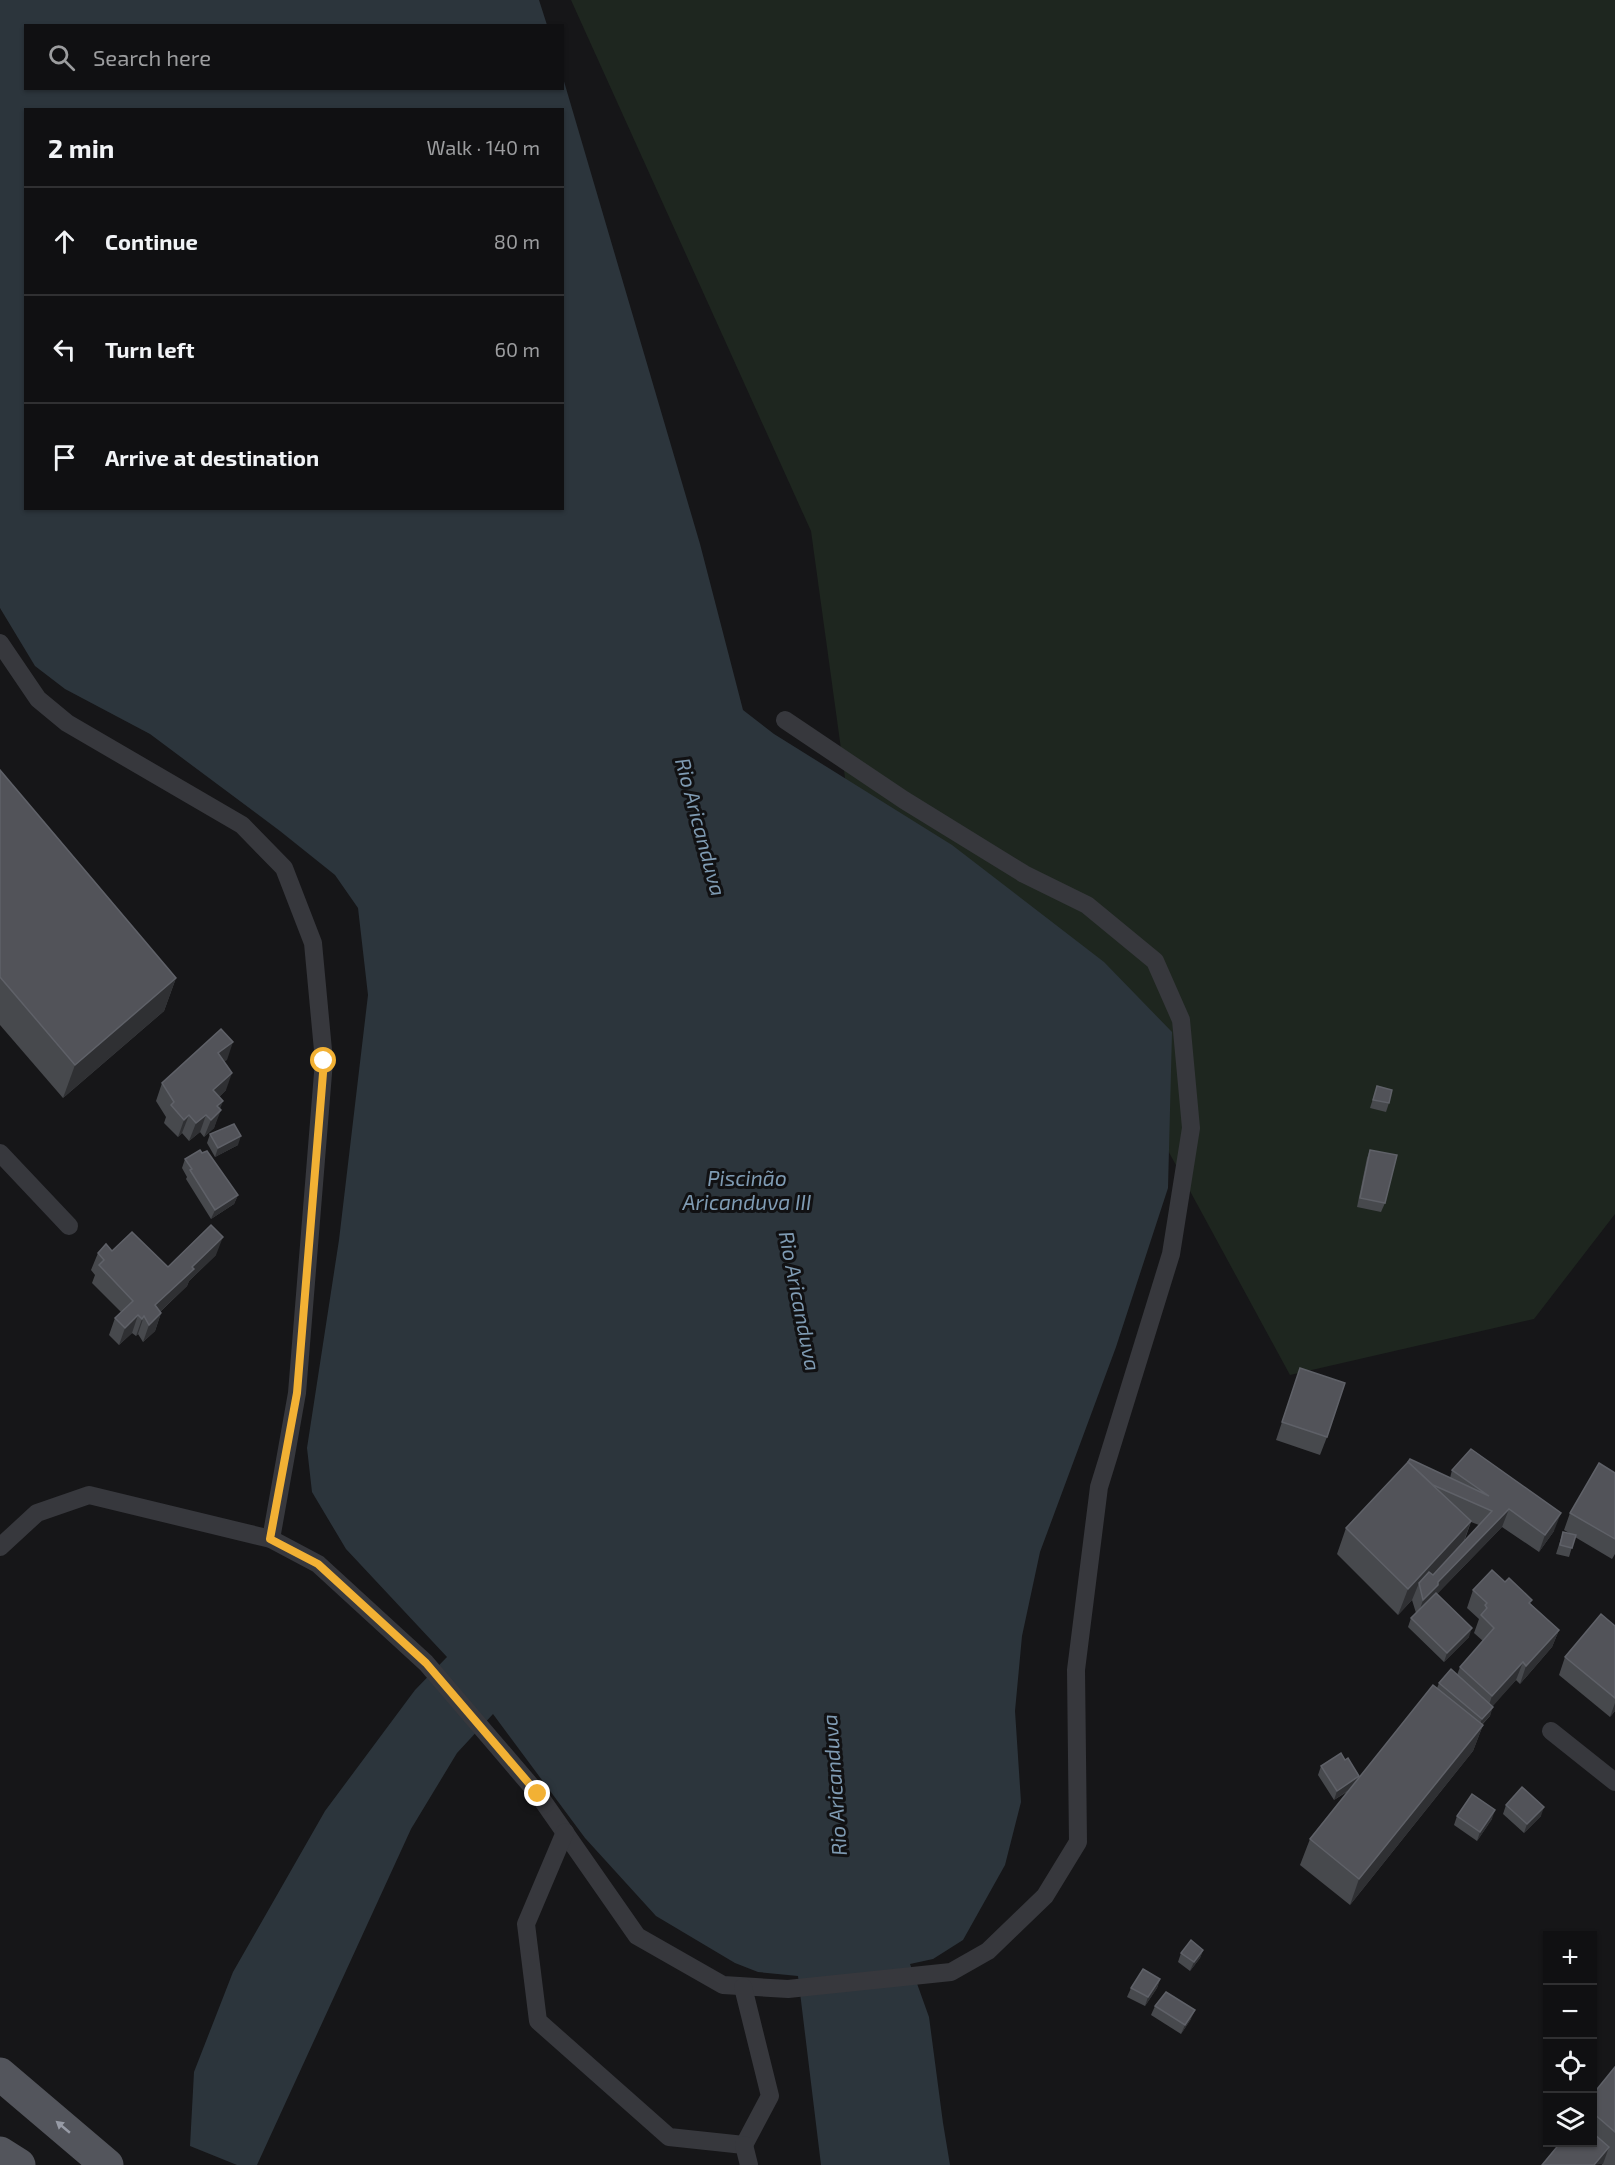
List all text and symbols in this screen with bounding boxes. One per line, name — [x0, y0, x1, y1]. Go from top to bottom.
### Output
search box — [24, 24, 564, 90]
icon: search — [45, 41, 78, 74]
text: Search here — [93, 44, 211, 70]
text: 2 min — [48, 132, 114, 163]
text: Walk · 140 m — [426, 135, 540, 159]
icon: ahead — [48, 225, 81, 258]
text: Continue — [105, 228, 198, 254]
text: 80 m — [494, 229, 540, 253]
icon: left — [48, 333, 81, 366]
text: Turn left — [105, 336, 194, 362]
text: 60 m — [495, 337, 540, 361]
icon: arrive — [48, 441, 81, 474]
text: Arrive at destination — [105, 444, 319, 470]
water label: Rio Aricanduva — [671, 755, 732, 898]
route start — [310, 1047, 336, 1073]
water label: Piscinão Aricanduva III — [682, 1165, 811, 1214]
water label: Rio Aricanduva — [775, 1229, 826, 1373]
water label: Rio Aricanduva — [816, 1713, 851, 1857]
route end — [524, 1780, 550, 1806]
map controls — [1543, 1931, 1597, 2147]
button: + — [1543, 1931, 1597, 1985]
button: − — [1543, 1985, 1597, 2039]
button: locate — [1543, 2039, 1597, 2093]
button: layers — [1543, 2093, 1597, 2147]
one-way arrow — [56, 2121, 71, 2134]

